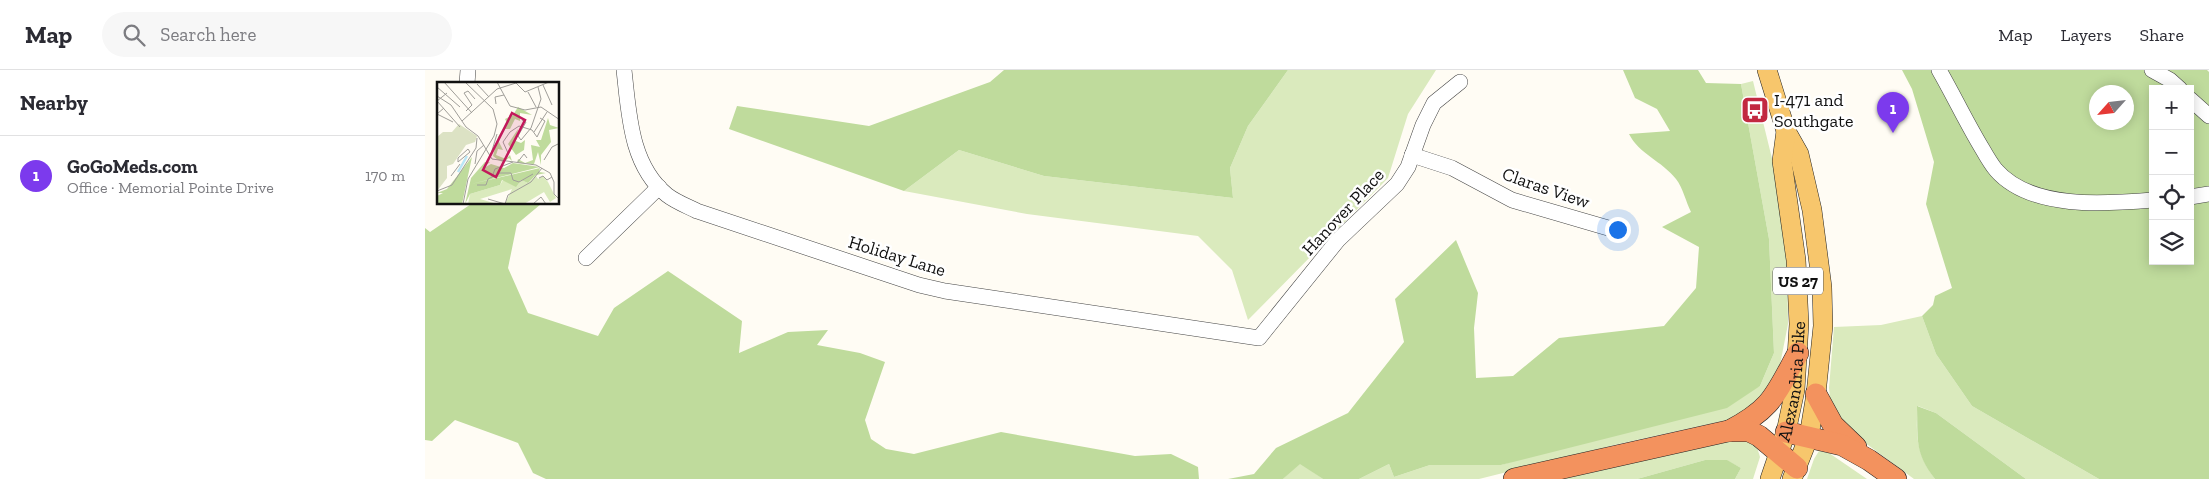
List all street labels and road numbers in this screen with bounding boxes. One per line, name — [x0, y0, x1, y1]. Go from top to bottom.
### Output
street label: Claras View — [1499, 163, 1593, 213]
street label: Hanover Place — [1297, 164, 1389, 260]
street label: Holiday Lane — [846, 231, 948, 281]
road number: US 27 — [1773, 268, 1823, 295]
street label: Alexandria Pike — [1773, 320, 1810, 444]

